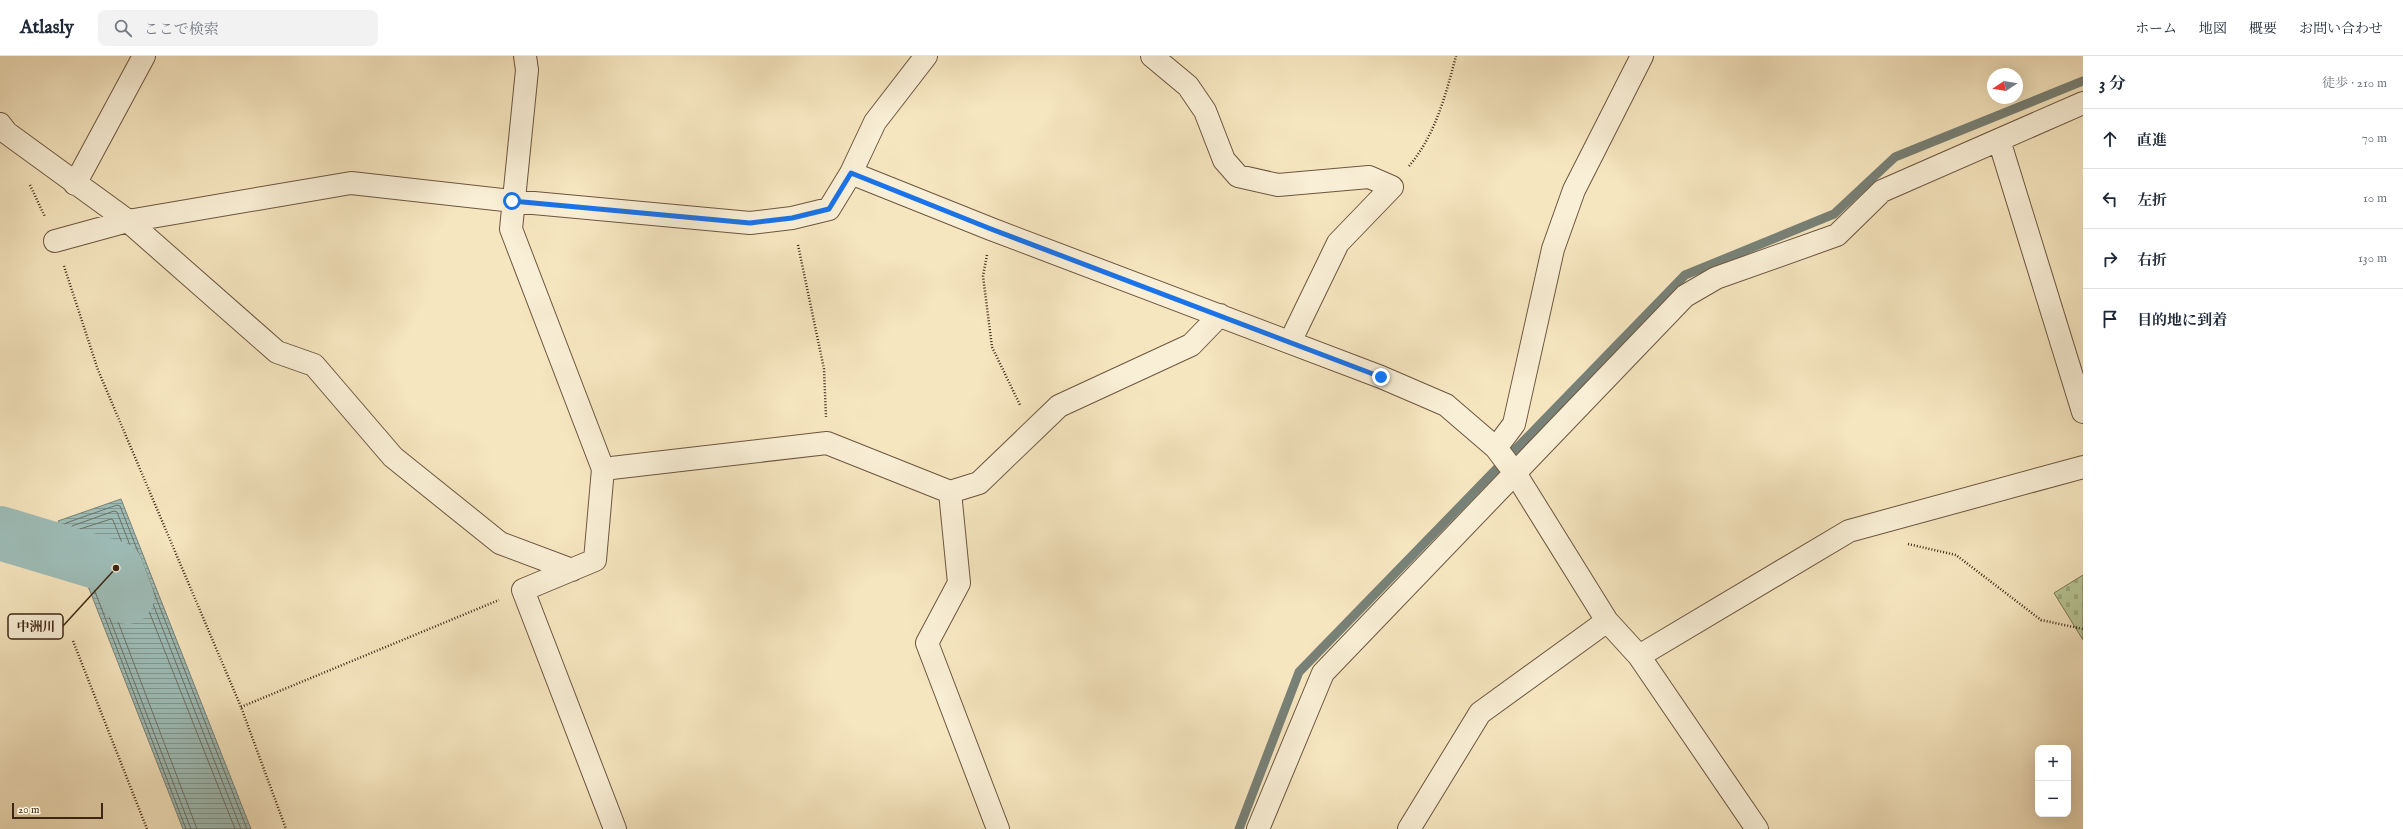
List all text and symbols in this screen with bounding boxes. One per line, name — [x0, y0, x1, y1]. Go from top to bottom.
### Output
search box — [98, 10, 378, 46]
text: Atlasly — [20, 16, 74, 40]
icon: search — [112, 17, 134, 39]
text: ここで検索 — [144, 20, 219, 39]
text: ホーム — [2135, 20, 2177, 38]
text: 地図 — [2199, 20, 2227, 38]
text: 概要 — [2249, 20, 2277, 38]
text: お問い合わせ — [2299, 20, 2383, 38]
north arrow — [1987, 68, 2023, 104]
text: 3 分 — [2099, 74, 2126, 95]
text: 徒歩 · 210 m — [2322, 75, 2387, 92]
icon: ahead — [2099, 128, 2121, 150]
text: 70 m — [2362, 130, 2387, 147]
text: 直進 — [2137, 131, 2167, 150]
icon: left — [2099, 188, 2121, 210]
text: 10 m — [2363, 190, 2387, 207]
text: 左折 — [2137, 191, 2167, 210]
route start — [503, 192, 521, 210]
icon: right — [2099, 248, 2121, 270]
text: 130 m — [2358, 250, 2387, 267]
text: 右折 — [2137, 251, 2167, 270]
icon: arrive — [2099, 308, 2121, 330]
text: 目的地に到着 — [2137, 311, 2227, 330]
route end — [1372, 368, 1390, 386]
callout: 中洲川 — [8, 614, 63, 639]
text: 中洲川 — [16, 619, 56, 636]
map controls — [2035, 745, 2071, 817]
button: + — [2035, 745, 2071, 781]
button: − — [2035, 781, 2071, 817]
scale bar — [12, 801, 103, 820]
text: 20 m — [18, 803, 39, 817]

